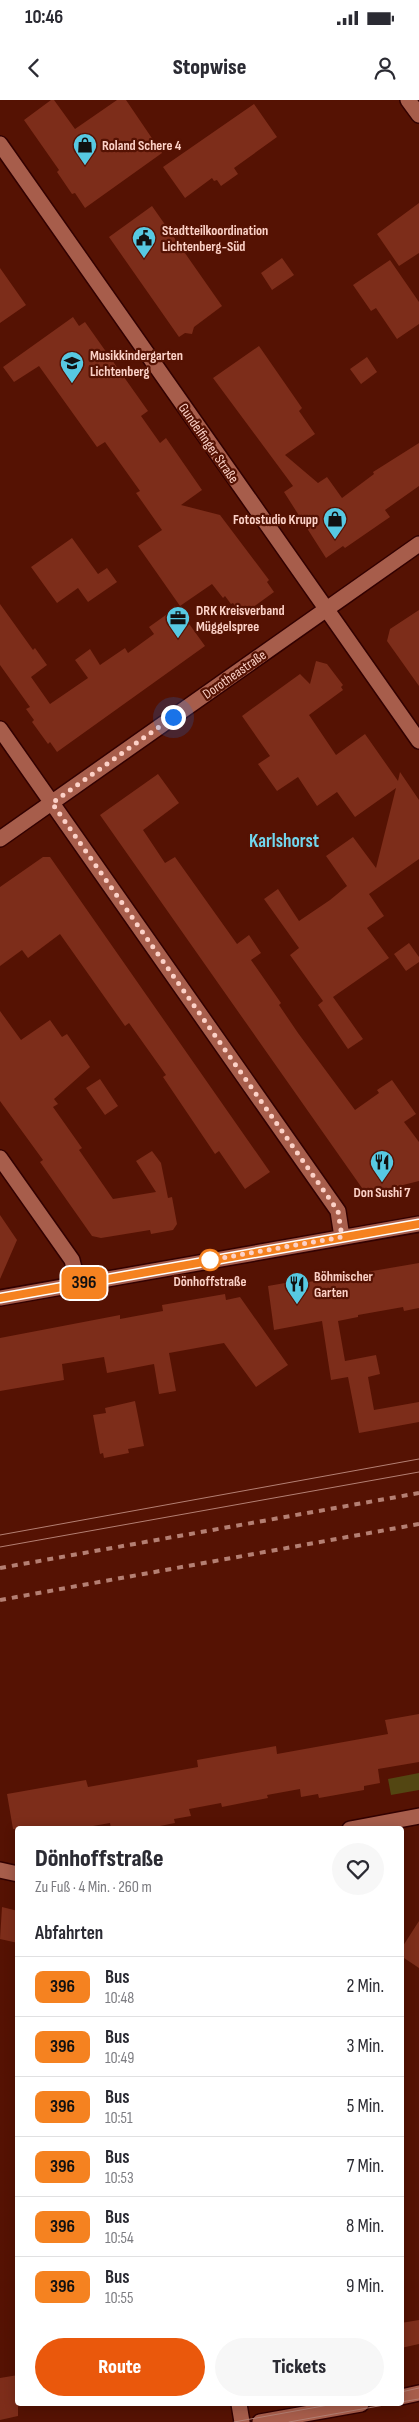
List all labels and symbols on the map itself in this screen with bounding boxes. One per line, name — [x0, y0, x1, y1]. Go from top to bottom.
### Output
shop icon: Roland Schere 4 — [72, 132, 98, 166]
place label: Roland Schere 4 — [102, 137, 182, 154]
place label: Stadtteilkoordination Lichtenberg-Süd — [162, 222, 268, 255]
public building icon: Stadtteilkoordination Lichtenberg-Süd — [131, 225, 157, 259]
place label: Musikkindergarten Lichtenberg — [90, 347, 183, 380]
school or university icon: Musikkindergarten Lichtenberg — [59, 350, 85, 384]
street label: Gundelfinger Straße — [175, 400, 242, 486]
shop icon: Fotostudio Krupp — [322, 506, 348, 540]
place label: Fotostudio Krupp — [233, 511, 318, 528]
place label: DRK Kreisverband Müggelspree — [196, 602, 285, 635]
office icon: DRK Kreisverband Müggelspree — [165, 605, 191, 639]
street label: Dorotheastraße — [199, 646, 269, 702]
your location — [161, 705, 186, 730]
district label: Karlshorst — [249, 830, 319, 853]
restaurant icon: Don Sushi 7 — [369, 1149, 395, 1183]
place label: Don Sushi 7 — [354, 1184, 411, 1201]
marker: Dönhoffstraße — [199, 1249, 221, 1271]
line badge: 396 — [55, 1267, 113, 1299]
place label: Böhmischer Garten — [314, 1268, 374, 1301]
restaurant icon: Böhmischer Garten — [284, 1271, 310, 1305]
place label: Dönhoffstraße — [174, 1273, 247, 1290]

